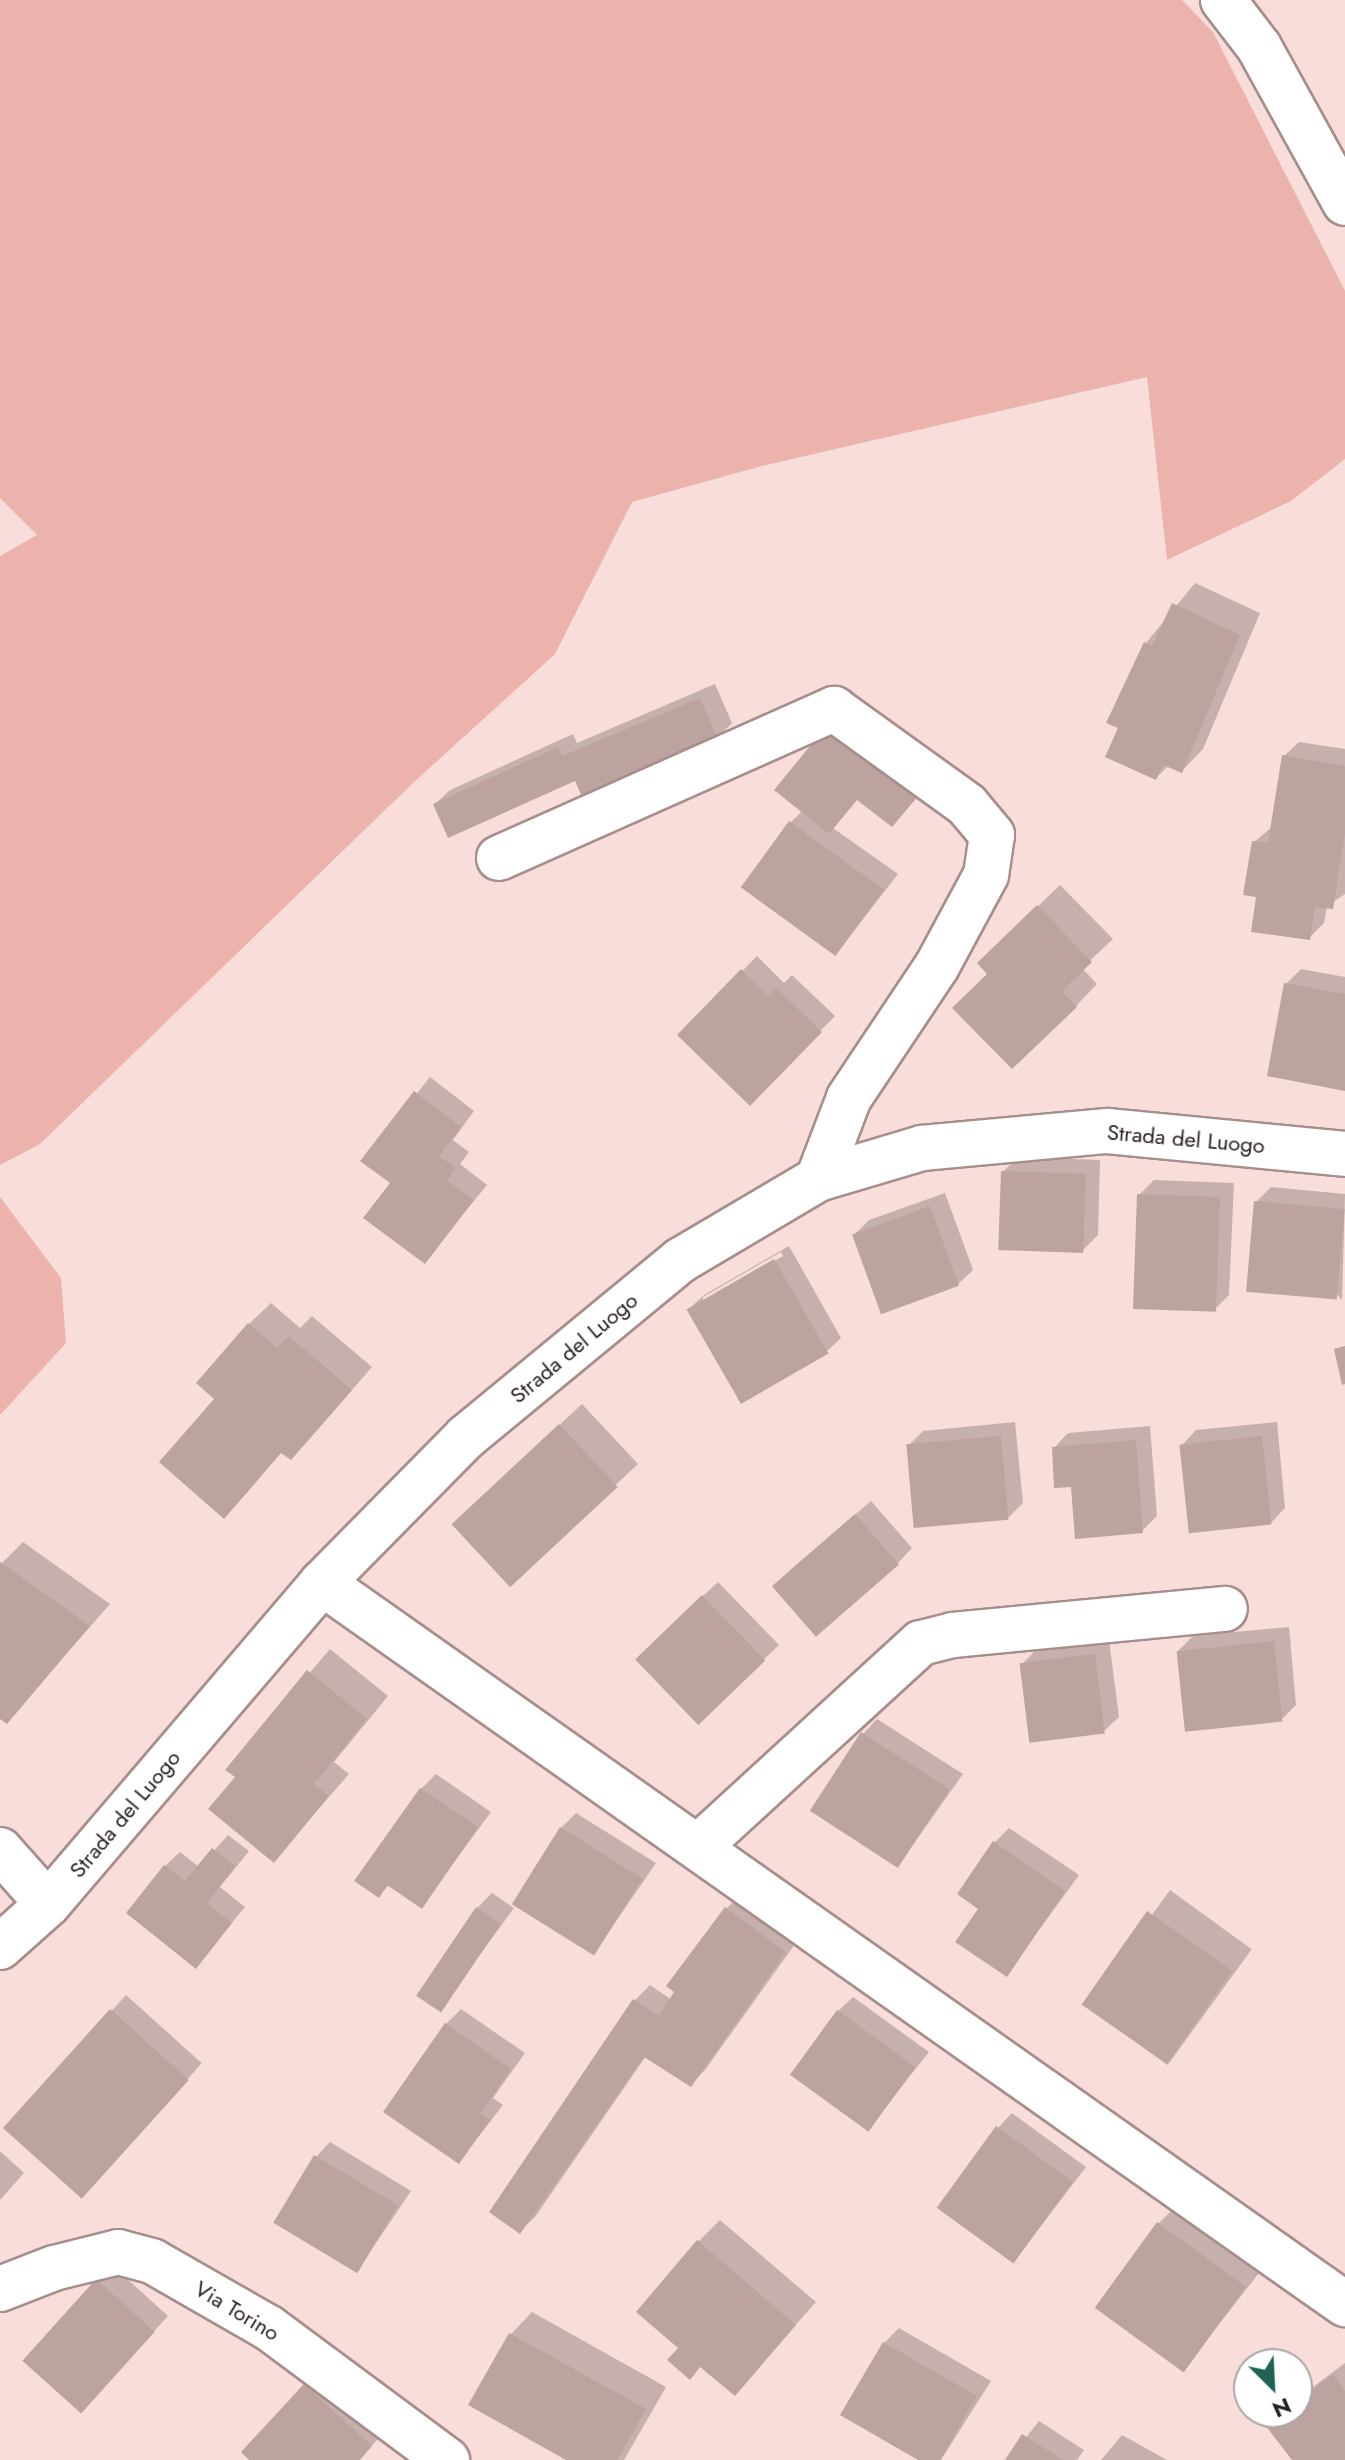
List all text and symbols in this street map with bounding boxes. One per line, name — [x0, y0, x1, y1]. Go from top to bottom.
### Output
street label: Strada del Luogo — [1106, 1119, 1266, 1159]
street label: Strada del Luogo — [505, 1287, 643, 1409]
street label: Strada del Luogo — [64, 1745, 186, 1883]
street label: Via Torino — [190, 2275, 284, 2347]
north arrow — [1233, 2348, 1313, 2428]
text: N — [1267, 2390, 1296, 2426]

